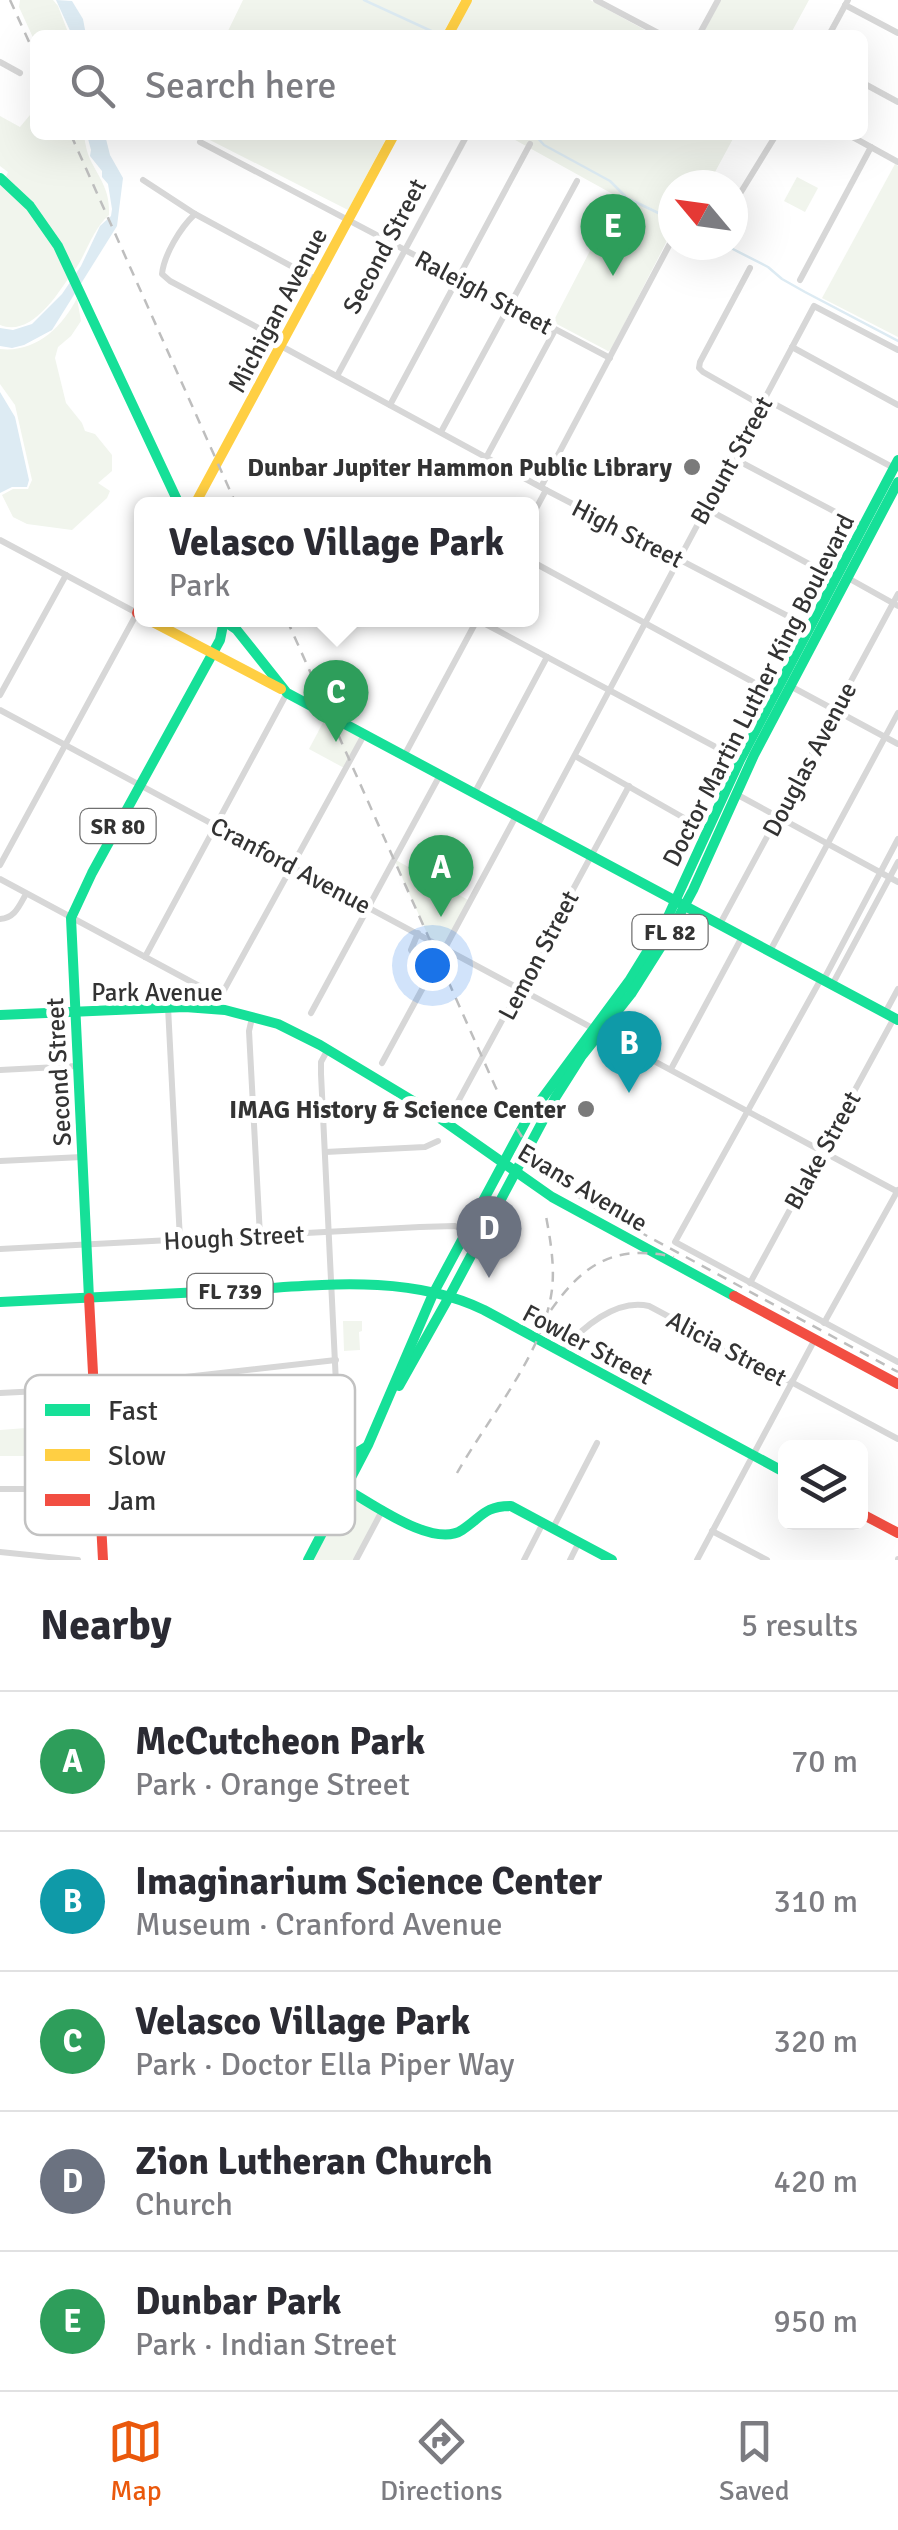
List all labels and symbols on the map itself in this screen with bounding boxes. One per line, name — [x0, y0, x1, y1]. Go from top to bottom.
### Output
north arrow — [658, 170, 748, 260]
street label: Second Street — [336, 173, 433, 319]
pin: E — [580, 194, 646, 276]
street label: Michigan Avenue — [221, 222, 334, 398]
street label: Raleigh Street — [410, 243, 558, 342]
street label: Blount Street — [683, 390, 780, 530]
place label: Dunbar Jupiter Hammon Public Library — [247, 452, 673, 483]
marker: Dunbar Jupiter Hammon Public Library — [681, 456, 703, 478]
street label: High Street — [567, 492, 689, 575]
street label: Doctor Martin Luther King Boulevard — [656, 509, 861, 872]
pin: C — [304, 660, 368, 742]
street label: Douglas Avenue — [756, 677, 863, 842]
road number: SR 80 — [80, 809, 156, 843]
street label: Cranford Avenue — [205, 810, 376, 921]
pin: A — [408, 834, 474, 917]
street label: Lemon Street — [491, 885, 586, 1025]
road number: FL 82 — [632, 915, 708, 949]
your location — [407, 940, 458, 991]
street label: Park Avenue — [91, 977, 223, 1008]
street label: Second Street — [39, 997, 78, 1147]
pin: B — [596, 1010, 662, 1093]
street label: Blake Street — [777, 1085, 868, 1215]
place label: IMAG History & Science Center — [229, 1094, 566, 1125]
marker: IMAG History & Science Center — [575, 1098, 597, 1120]
street label: Evans Avenue — [512, 1137, 653, 1238]
pin: D — [456, 1196, 522, 1278]
street label: Hough Street — [163, 1218, 305, 1257]
road number: FL 739 — [188, 1274, 272, 1308]
street label: Fowler Street — [518, 1297, 658, 1392]
street label: Alicia Street — [662, 1304, 792, 1393]
legend — [25, 1375, 355, 1535]
text: Fast — [108, 1394, 158, 1428]
text: Slow — [108, 1439, 166, 1473]
text: Jam — [108, 1484, 156, 1518]

